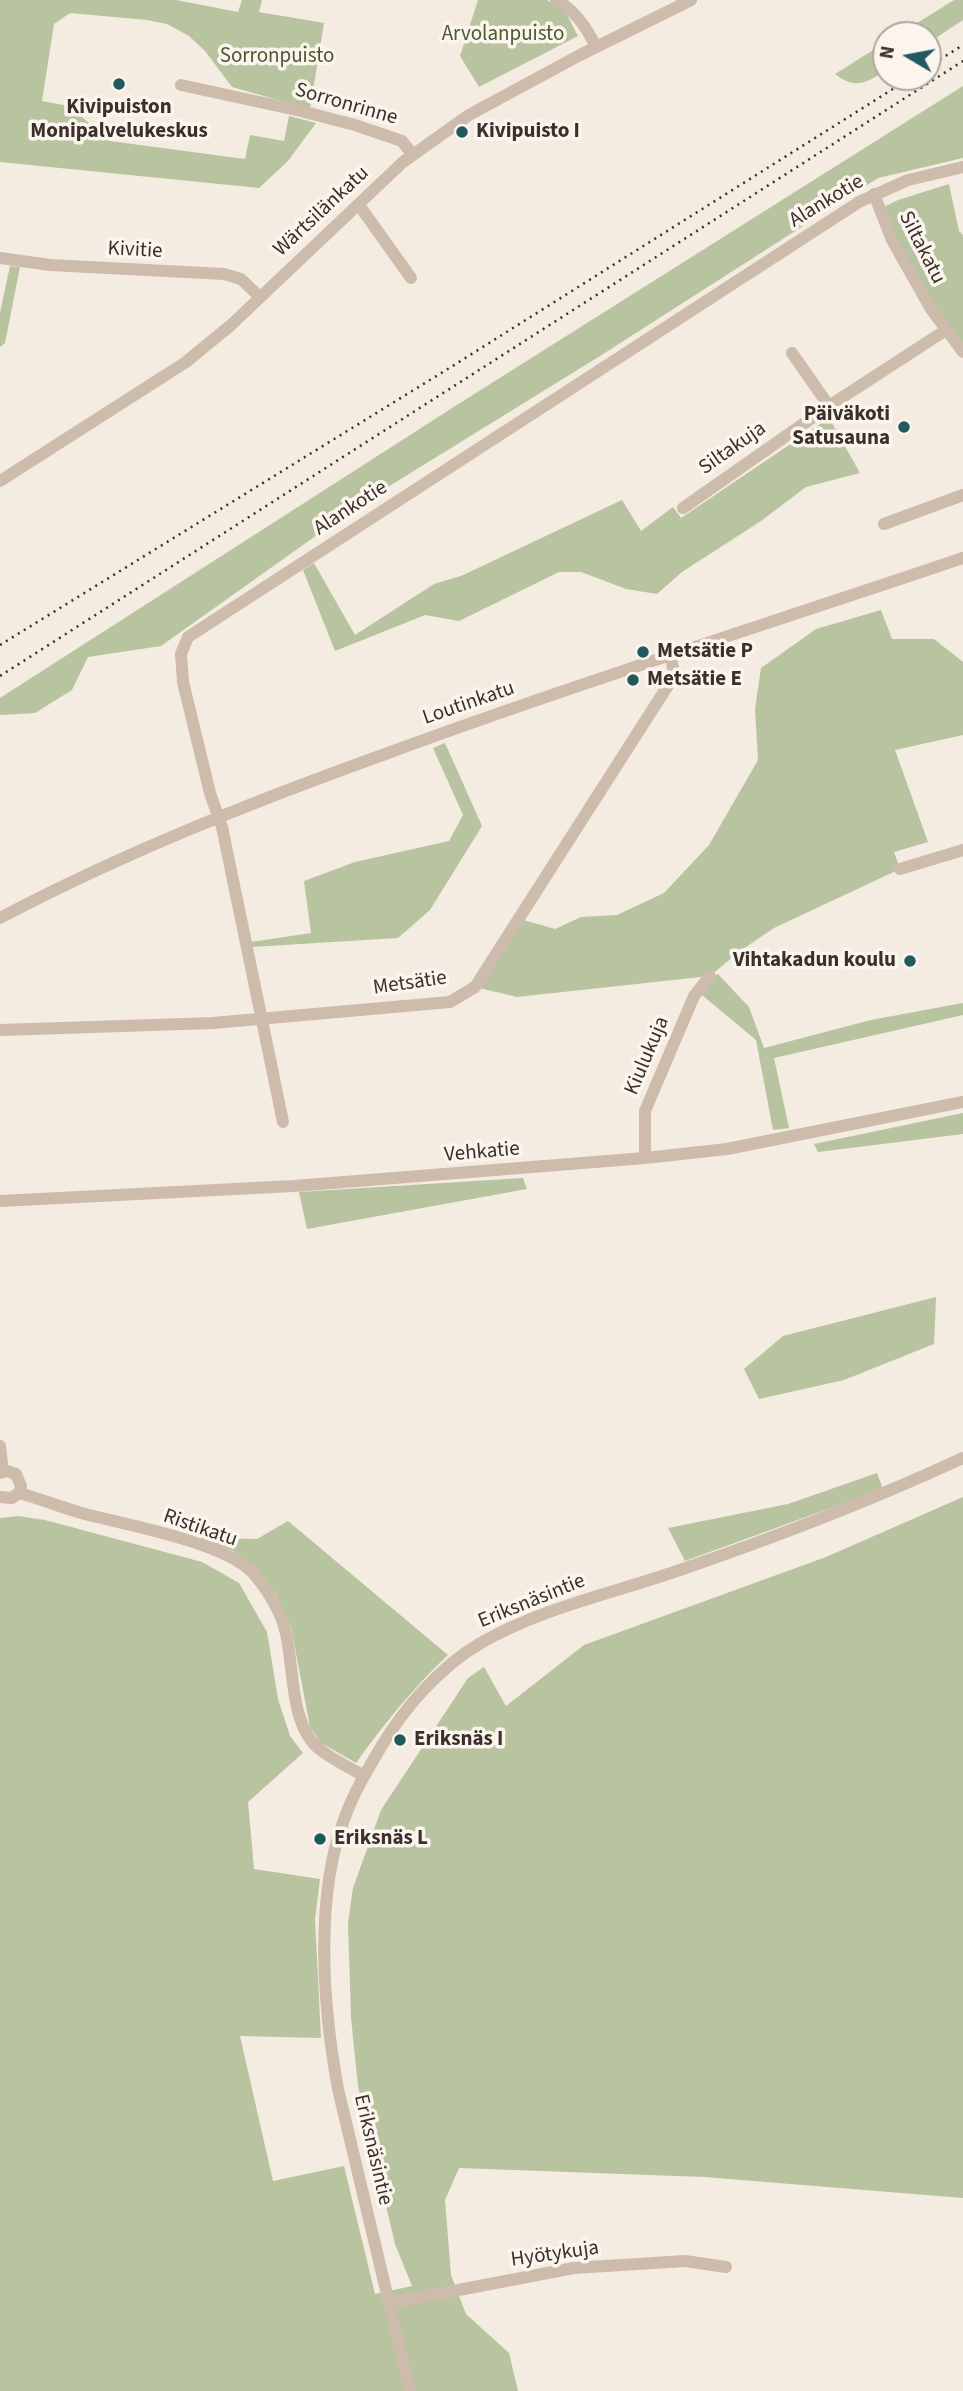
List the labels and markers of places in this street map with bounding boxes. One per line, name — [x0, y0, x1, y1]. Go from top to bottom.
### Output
marker: Kivipuiston Monipalvelukeskus — [111, 76, 127, 92]
place label: Kivipuiston Monipalvelukeskus — [30, 95, 208, 145]
place label: Kivipuisto I — [476, 119, 580, 145]
marker: Kivipuisto I — [454, 124, 470, 140]
place label: Päiväkoti Satusauna — [792, 402, 890, 452]
marker: Päiväkoti Satusauna — [896, 419, 912, 435]
place label: Metsätie P — [657, 639, 753, 665]
marker: Metsätie P — [635, 644, 651, 660]
place label: Metsätie E — [647, 667, 742, 693]
marker: Metsätie E — [625, 672, 641, 688]
place label: Vihtakadun koulu — [733, 948, 896, 974]
marker: Vihtakadun koulu — [902, 953, 918, 969]
place label: Eriksnäs I — [414, 1727, 503, 1753]
marker: Eriksnäs I — [392, 1732, 408, 1748]
place label: Eriksnäs L — [334, 1826, 428, 1852]
marker: Eriksnäs L — [312, 1831, 328, 1847]

